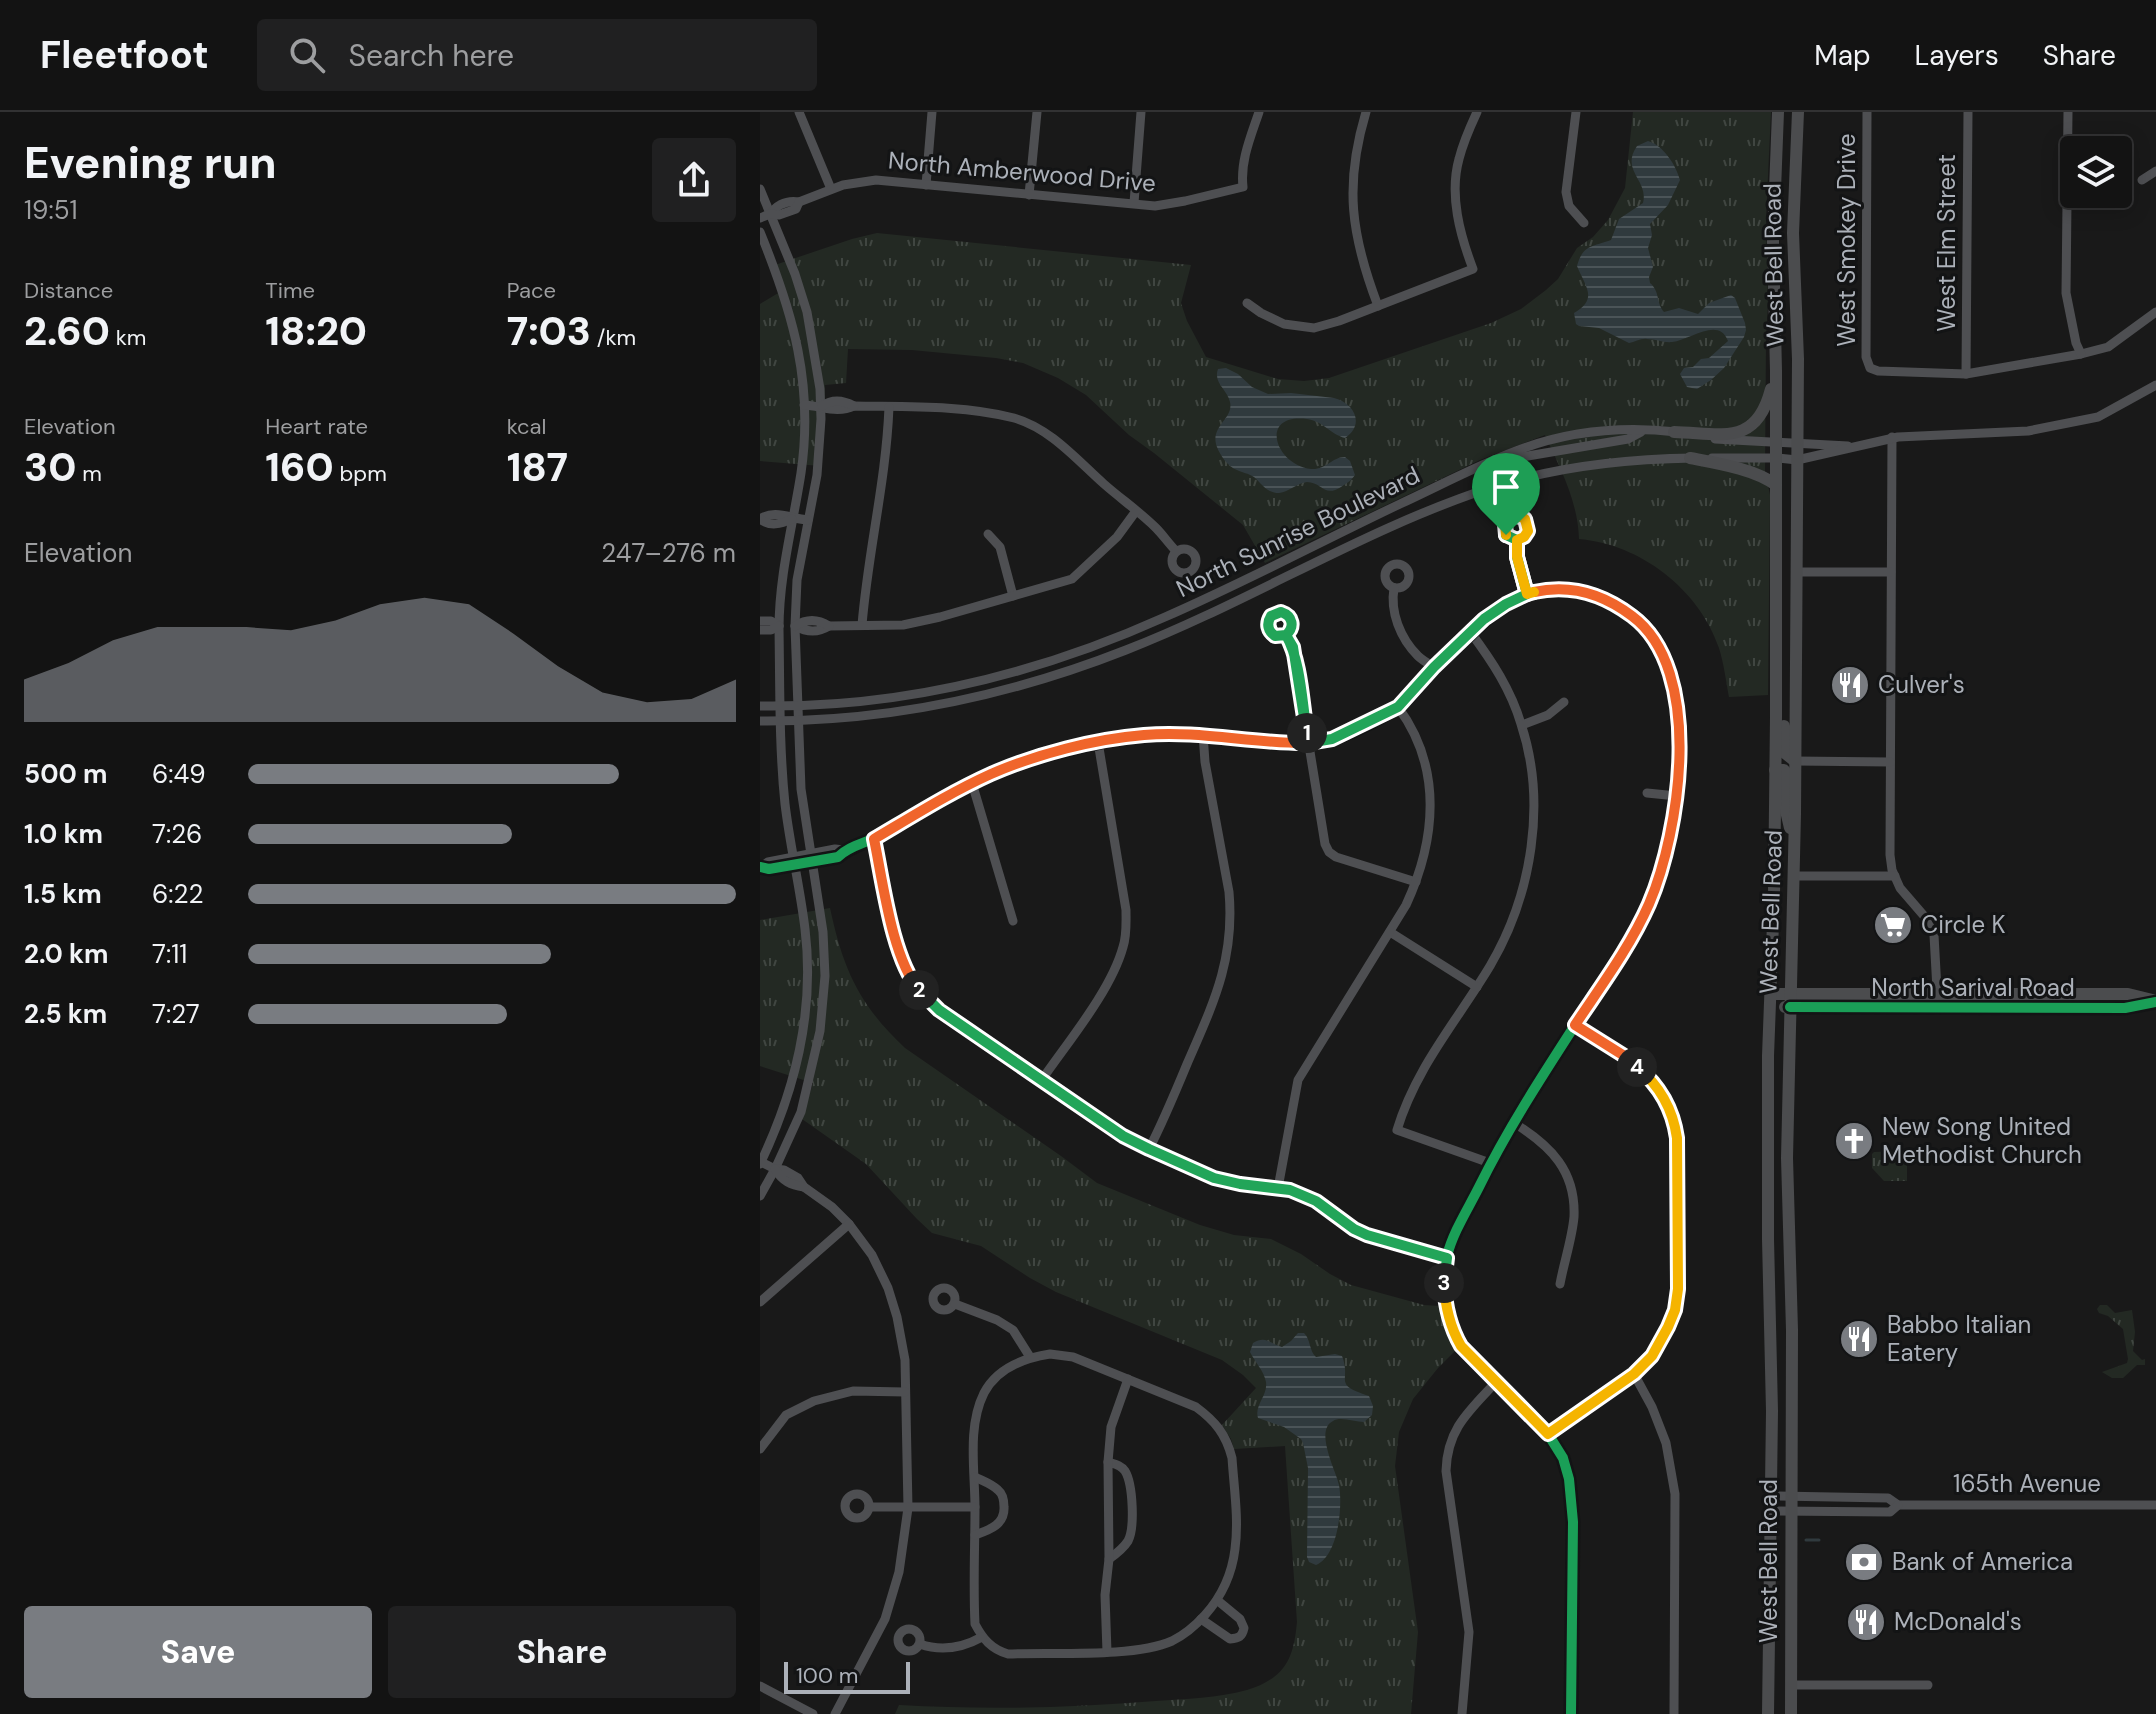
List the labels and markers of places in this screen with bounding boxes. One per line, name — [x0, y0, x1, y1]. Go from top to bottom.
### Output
pin — [1472, 453, 1540, 535]
restaurant icon: Culver's — [1829, 664, 1871, 706]
place label: Culver's — [1878, 669, 1965, 700]
pin: 1 — [1287, 713, 1327, 753]
supermarket icon: Circle K — [1872, 904, 1914, 946]
place label: Circle K — [1921, 909, 2006, 940]
pin: 2 — [899, 970, 939, 1010]
pin: 4 — [1617, 1047, 1657, 1087]
place label: New Song United Methodist Church — [1882, 1111, 2082, 1170]
church icon: New Song United Methodist Church — [1833, 1120, 1875, 1162]
pin: 3 — [1424, 1263, 1464, 1303]
place label: Babbo Italian Eatery — [1887, 1309, 2031, 1368]
restaurant icon: Babbo Italian Eatery — [1838, 1318, 1880, 1360]
bank icon: Bank of America — [1843, 1541, 1885, 1583]
place label: Bank of America — [1892, 1546, 2073, 1577]
restaurant icon: McDonald's — [1845, 1601, 1887, 1643]
place label: McDonald's — [1894, 1606, 2022, 1637]

